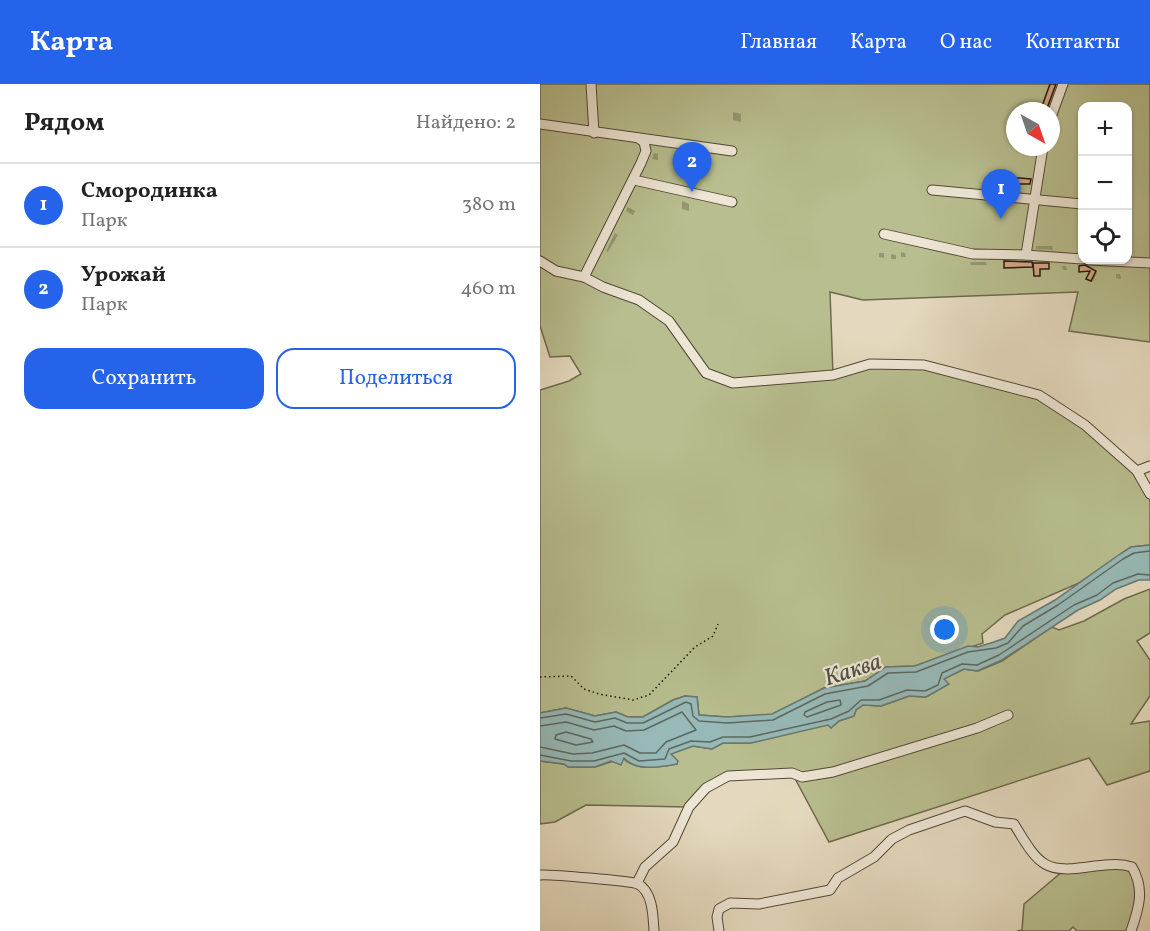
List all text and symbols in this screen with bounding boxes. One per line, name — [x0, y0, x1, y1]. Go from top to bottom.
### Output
text: Карта — [30, 23, 113, 62]
text: Главная — [740, 28, 817, 57]
text: Карта — [850, 28, 907, 57]
text: О нас — [940, 28, 992, 57]
text: Контакты — [1025, 28, 1120, 57]
north arrow — [1006, 102, 1060, 156]
map controls — [1078, 102, 1132, 264]
button: + — [1078, 102, 1132, 156]
text: Рядом — [24, 105, 104, 141]
text: Найдено: 2 — [416, 109, 516, 137]
pin: 2 — [672, 142, 712, 192]
button: − — [1078, 156, 1132, 210]
pin: 1 — [982, 170, 1020, 219]
text: Смородинка — [81, 176, 218, 207]
text: 1 — [39, 191, 48, 219]
text: 380 m — [462, 191, 516, 219]
text: Парк — [81, 207, 127, 235]
button: locate — [1078, 210, 1132, 264]
text: Урожай — [81, 260, 166, 291]
text: 2 — [38, 275, 49, 303]
text: 460 m — [460, 275, 516, 303]
text: Парк — [81, 291, 127, 319]
button: Сохранить — [24, 348, 264, 409]
button: Поделиться — [276, 348, 516, 409]
your location — [930, 615, 959, 644]
water label: Каква — [820, 646, 886, 696]

